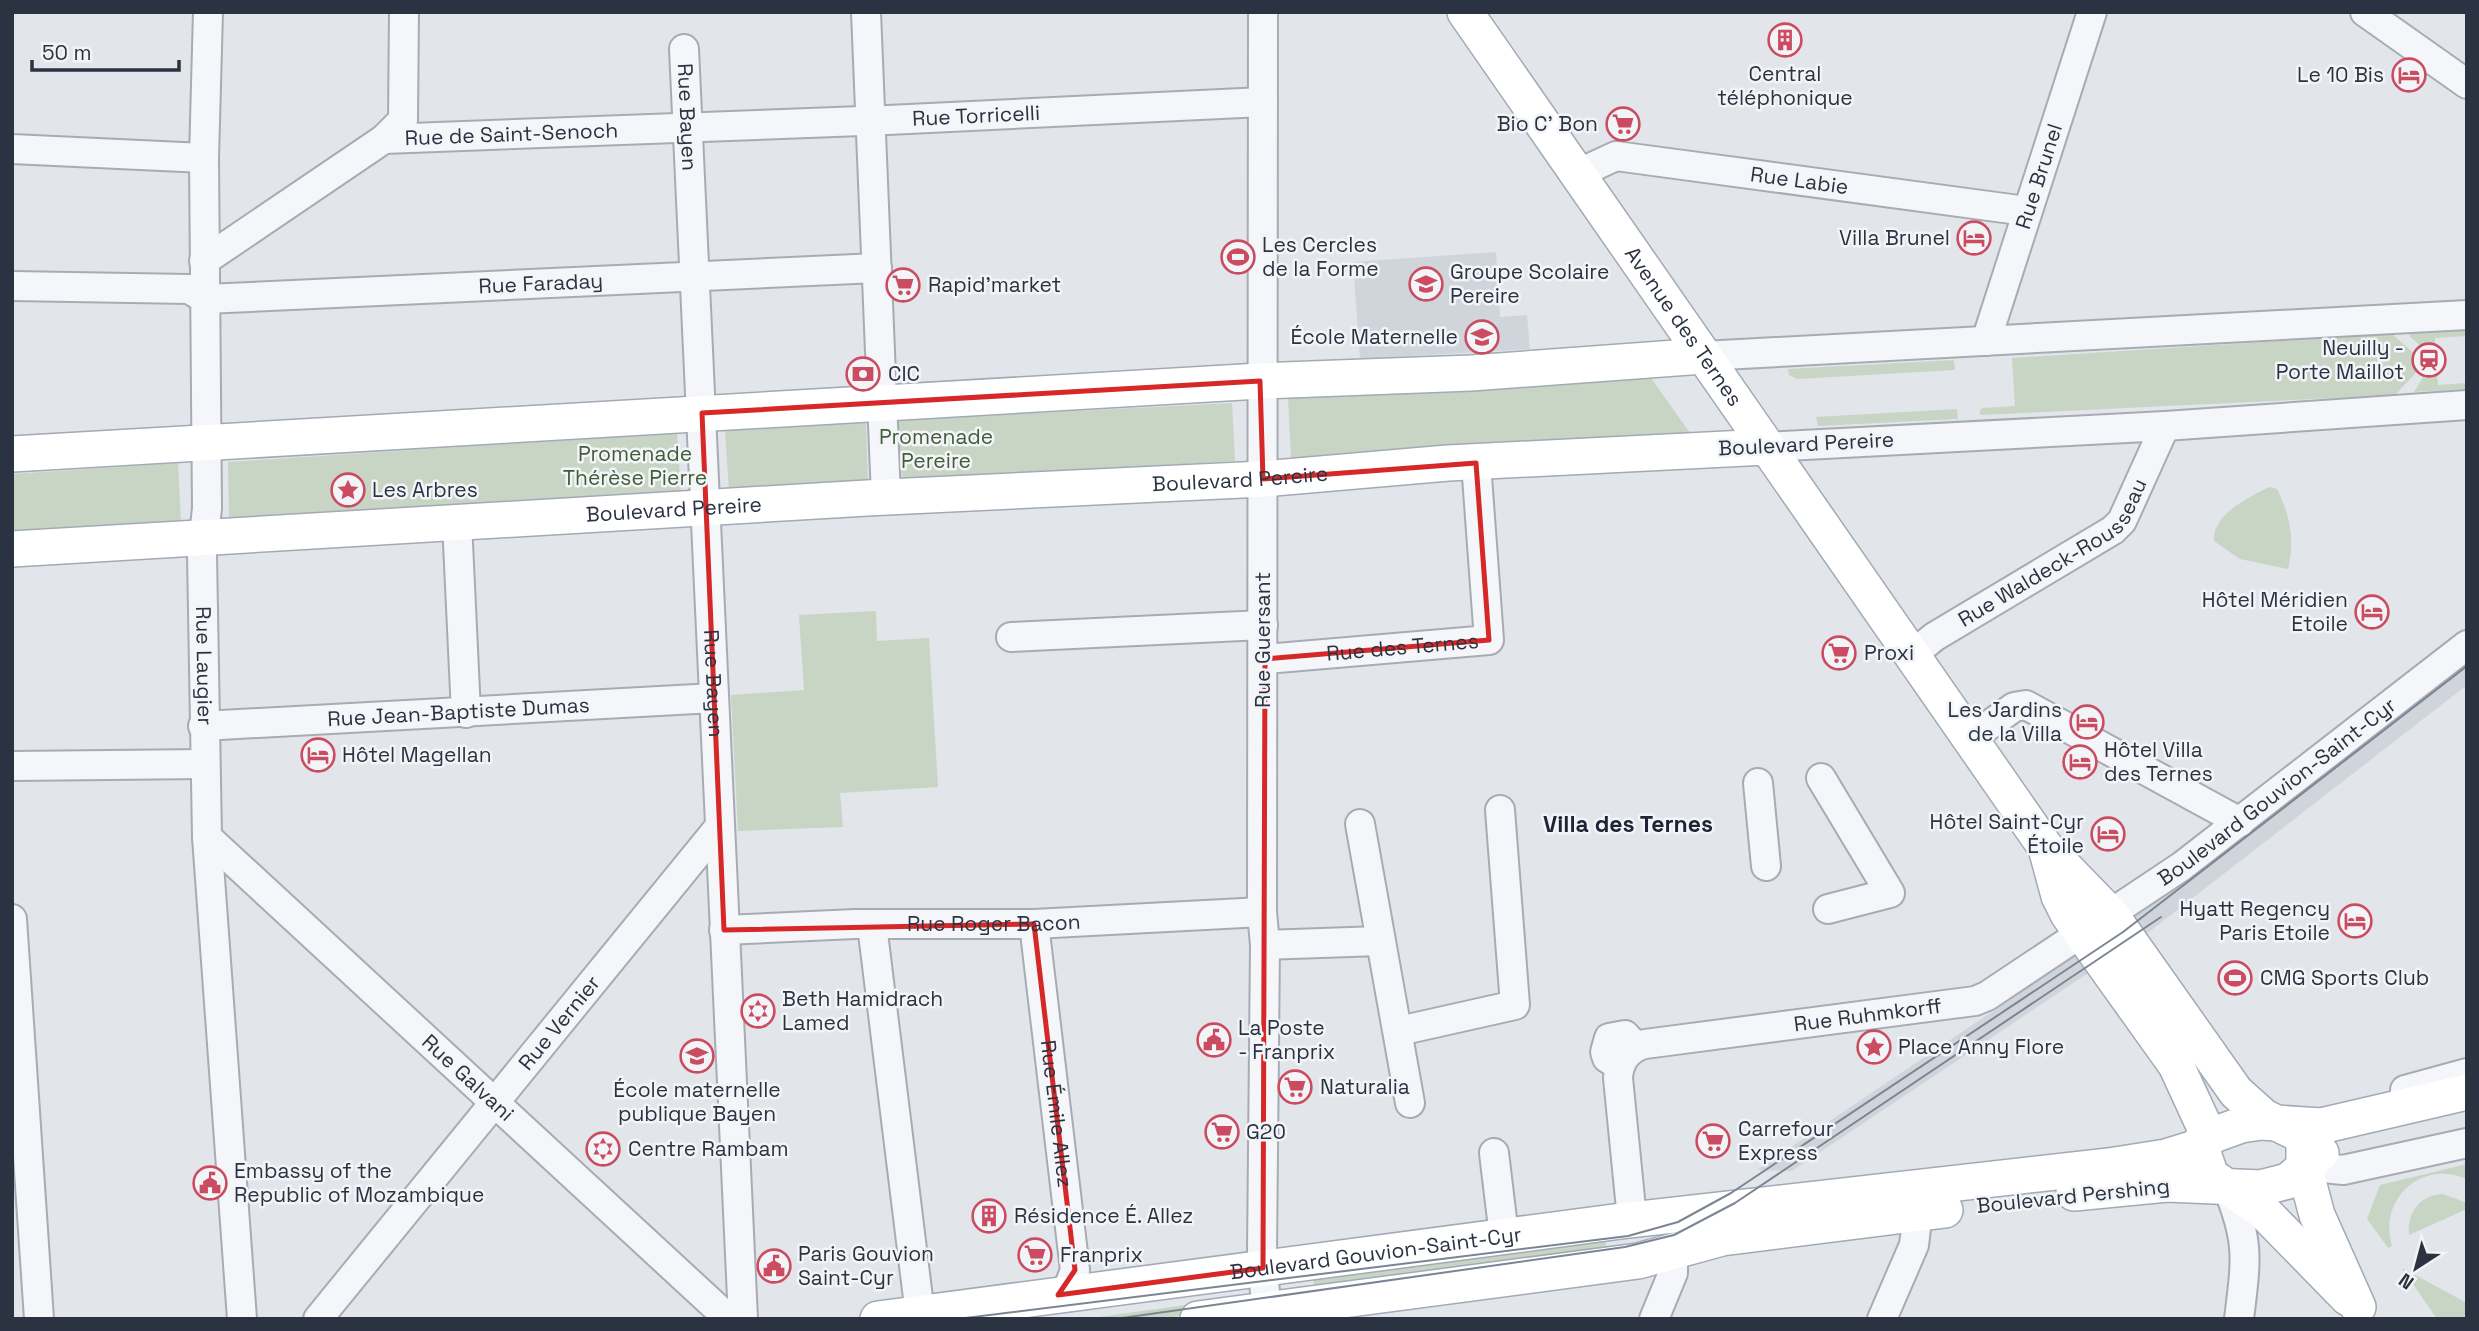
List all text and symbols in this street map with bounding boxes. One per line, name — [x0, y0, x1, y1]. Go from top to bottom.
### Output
building icon: Central téléphonique — [1766, 21, 1804, 59]
scale bar — [32, 28, 178, 72]
text: 50 m — [42, 39, 92, 66]
hotel icon: Le 10 Bis — [2390, 56, 2428, 94]
place label: Central téléphonique — [1717, 60, 1853, 111]
place label: Le 10 Bis — [2297, 61, 2384, 88]
street label: Rue Bayen — [672, 62, 704, 171]
street label: Rue Torricelli — [911, 99, 1041, 132]
supermarket icon: Bio C' Bon — [1604, 105, 1642, 143]
place label: Bio C' Bon — [1497, 110, 1598, 137]
street label: Rue de Saint-Senoch — [404, 116, 619, 151]
street label: Rue Brunel — [2009, 120, 2068, 232]
street label: Rue Labie — [1749, 160, 1850, 200]
hotel icon: Villa Brunel — [1955, 219, 1993, 257]
place label: Villa Brunel — [1839, 224, 1950, 251]
place label: Les Cercles de la Forme — [1262, 231, 1379, 282]
sports icon: Les Cercles de la Forme — [1219, 238, 1257, 276]
street label: Avenue des Ternes — [1619, 241, 1749, 411]
place label: Groupe Scolaire Pereire — [1450, 258, 1609, 309]
school or university icon: Groupe Scolaire Pereire — [1407, 265, 1445, 303]
supermarket icon: Rapid'market — [884, 266, 922, 304]
street label: Rue Faraday — [478, 267, 604, 299]
place label: Rapid'market — [928, 271, 1061, 298]
school or university icon: École Maternelle — [1463, 318, 1501, 356]
place label: École Maternelle — [1290, 323, 1458, 350]
place label: Neuilly - Porte Maillot — [2276, 334, 2404, 385]
station icon: Neuilly - Porte Maillot — [2410, 341, 2448, 379]
bank icon: CIC — [844, 355, 882, 393]
place label: CIC — [888, 360, 920, 387]
park label: Promenade Pereire — [879, 423, 993, 474]
street label: Boulevard Pereire — [1717, 425, 1895, 462]
park label: Promenade Thérèse Pierre — [563, 440, 707, 491]
street label: Boulevard Pereire — [1151, 459, 1329, 497]
place icon: Les Arbres — [329, 471, 367, 509]
street label: Rue Waldeck-Rousseau — [1953, 474, 2153, 633]
place label: Les Arbres — [372, 476, 478, 503]
street label: Boulevard Pereire — [585, 490, 763, 528]
street label: Rue Guersant — [1249, 572, 1276, 708]
place label: Hôtel Méridien Etoile — [2202, 586, 2348, 637]
hotel icon: Hôtel Méridien Etoile — [2353, 593, 2391, 631]
street label: Rue Laugier — [190, 606, 219, 725]
street label: Rue des Ternes — [1325, 627, 1480, 667]
street label: Rue Bayen — [698, 629, 730, 738]
supermarket icon: Proxi — [1820, 634, 1858, 672]
place label: Proxi — [1864, 639, 1914, 666]
street label: Rue Jean-Baptiste Dumas — [327, 691, 590, 732]
street label: Boulevard Gouvion-Saint-Cyr — [2152, 691, 2401, 892]
place label: Les Jardins de la Villa — [1948, 696, 2062, 747]
hotel icon: Les Jardins de la Villa — [2068, 703, 2106, 741]
hotel icon: Hôtel Magellan — [299, 736, 337, 774]
place label: Hôtel Villa des Ternes — [2104, 736, 2213, 787]
place label: Hôtel Magellan — [342, 741, 492, 768]
hotel icon: Hôtel Villa des Ternes — [2061, 743, 2099, 781]
place label: Hôtel Saint-Cyr Étoile — [1930, 808, 2084, 859]
district label: Villa des Ternes — [1543, 809, 1713, 839]
hotel icon: Hôtel Saint-Cyr Étoile — [2089, 815, 2127, 853]
place label: Hyatt Regency Paris Etoile — [2180, 895, 2330, 946]
hotel icon: Hyatt Regency Paris Etoile — [2336, 902, 2374, 940]
street label: Rue Roger Bacon — [907, 908, 1081, 937]
sports icon: CMG Sports Club — [2216, 959, 2254, 997]
place label: CMG Sports Club — [2260, 964, 2429, 991]
street label: Rue Vernier — [512, 970, 606, 1076]
place label: Beth Hamidrach Lamed — [782, 985, 943, 1036]
street label: Rue Ruhmkorff — [1792, 991, 1943, 1037]
synagogue icon: Beth Hamidrach Lamed — [739, 992, 777, 1030]
place label: La Poste - Franprix — [1238, 1014, 1335, 1065]
public building icon: La Poste - Franprix — [1195, 1021, 1233, 1059]
street label: Rue Galvani — [416, 1028, 520, 1127]
place icon: Place Anny Flore — [1855, 1028, 1893, 1066]
place label: Place Anny Flore — [1898, 1033, 2064, 1060]
school or university icon: École maternelle publique Bayen — [678, 1037, 716, 1075]
street label: Rue Émile Allez — [1035, 1038, 1079, 1189]
supermarket icon: Naturalia — [1276, 1068, 1314, 1106]
place label: Naturalia — [1320, 1073, 1410, 1100]
place label: École maternelle publique Bayen — [613, 1076, 781, 1127]
supermarket icon: G20 — [1203, 1113, 1241, 1151]
place label: Carrefour Express — [1738, 1115, 1834, 1166]
place label: G20 — [1246, 1118, 1286, 1145]
supermarket icon: Carrefour Express — [1694, 1122, 1732, 1160]
synagogue icon: Centre Rambam — [584, 1130, 622, 1168]
place label: Centre Rambam — [628, 1135, 789, 1162]
place label: Embassy of the Republic of Mozambique — [234, 1157, 484, 1208]
public building icon: Embassy of the Republic of Mozambique — [191, 1164, 229, 1202]
street label: Boulevard Pershing — [1975, 1172, 2171, 1219]
building icon: Résidence É. Allez — [970, 1197, 1008, 1235]
place label: Résidence É. Allez — [1014, 1202, 1193, 1229]
street label: Boulevard Gouvion-Saint-Cyr — [1228, 1220, 1523, 1285]
north arrow — [2381, 1233, 2451, 1303]
supermarket icon: Franprix — [1016, 1236, 1054, 1274]
place label: Paris Gouvion Saint-Cyr — [798, 1240, 934, 1291]
place label: Franprix — [1060, 1241, 1143, 1268]
public building icon: Paris Gouvion Saint-Cyr — [755, 1247, 793, 1285]
text: N — [2394, 1267, 2419, 1295]

